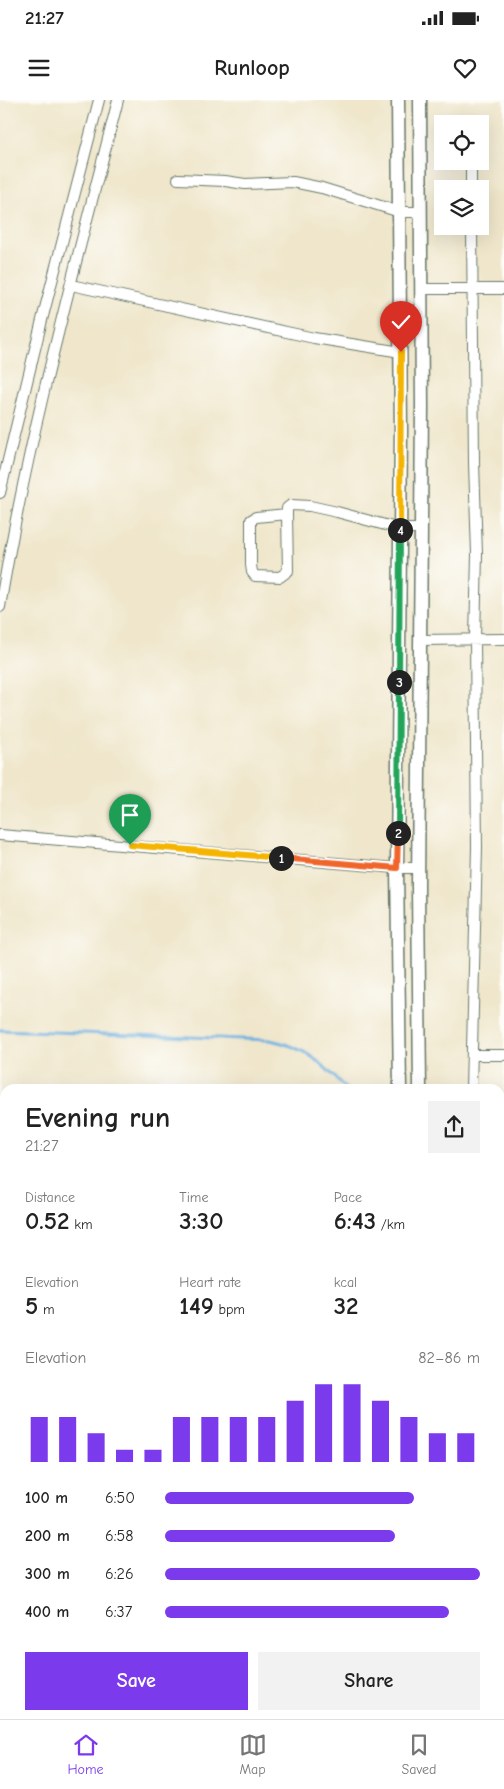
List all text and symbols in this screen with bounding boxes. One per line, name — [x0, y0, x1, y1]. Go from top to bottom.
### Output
text: 21:27 — [25, 7, 64, 29]
icon: menu — [25, 54, 53, 82]
icon: heart — [451, 54, 479, 82]
text: Runloop — [214, 55, 290, 81]
map controls — [434, 115, 489, 235]
button: locate — [434, 115, 489, 170]
button: layers — [434, 180, 489, 235]
pin — [380, 301, 422, 352]
icon: check — [387, 308, 415, 336]
pin: 4 — [388, 518, 412, 542]
text: 4 — [397, 522, 404, 539]
pin: 3 — [386, 670, 412, 694]
text: 3 — [396, 674, 403, 691]
pin — [109, 794, 151, 845]
icon: arrive — [116, 801, 144, 829]
pin: 2 — [386, 820, 410, 846]
text: 2 — [395, 825, 402, 842]
pin: 1 — [268, 846, 294, 870]
text: 1 — [279, 850, 284, 867]
button: share — [428, 1101, 480, 1153]
text: Evening run — [25, 1102, 170, 1134]
text: 21:27 — [25, 1137, 59, 1155]
text: Distance — [25, 1189, 75, 1206]
text: Time — [179, 1189, 208, 1206]
text: Pace — [334, 1189, 362, 1206]
text: 0.52 — [25, 1206, 70, 1235]
text: 3:30 — [179, 1206, 223, 1235]
text: 6:43 — [334, 1206, 376, 1235]
text: km — [70, 1216, 93, 1233]
text: /km — [376, 1216, 405, 1233]
text: Elevation — [25, 1274, 79, 1291]
text: Heart rate — [179, 1274, 241, 1291]
text: kcal — [334, 1274, 357, 1291]
text: 5 — [25, 1291, 38, 1320]
text: 149 — [179, 1291, 214, 1320]
text: 32 — [334, 1291, 358, 1320]
text: m — [38, 1301, 55, 1318]
text: bpm — [214, 1301, 245, 1318]
text: Elevation — [25, 1349, 86, 1367]
text: 82–86 m — [418, 1349, 480, 1367]
text: 100 m — [25, 1489, 68, 1507]
text: 6:50 — [105, 1489, 135, 1507]
text: 200 m — [25, 1527, 70, 1545]
text: 6:58 — [105, 1527, 133, 1545]
text: 300 m — [25, 1565, 70, 1583]
text: 6:26 — [105, 1565, 134, 1583]
text: 400 m — [25, 1603, 69, 1621]
text: 6:37 — [105, 1603, 132, 1621]
button: Save — [25, 1652, 248, 1710]
button: Share — [258, 1652, 480, 1710]
tab: Home — [67, 1731, 104, 1778]
tab: Map — [239, 1731, 267, 1778]
tab: Saved — [402, 1731, 437, 1778]

